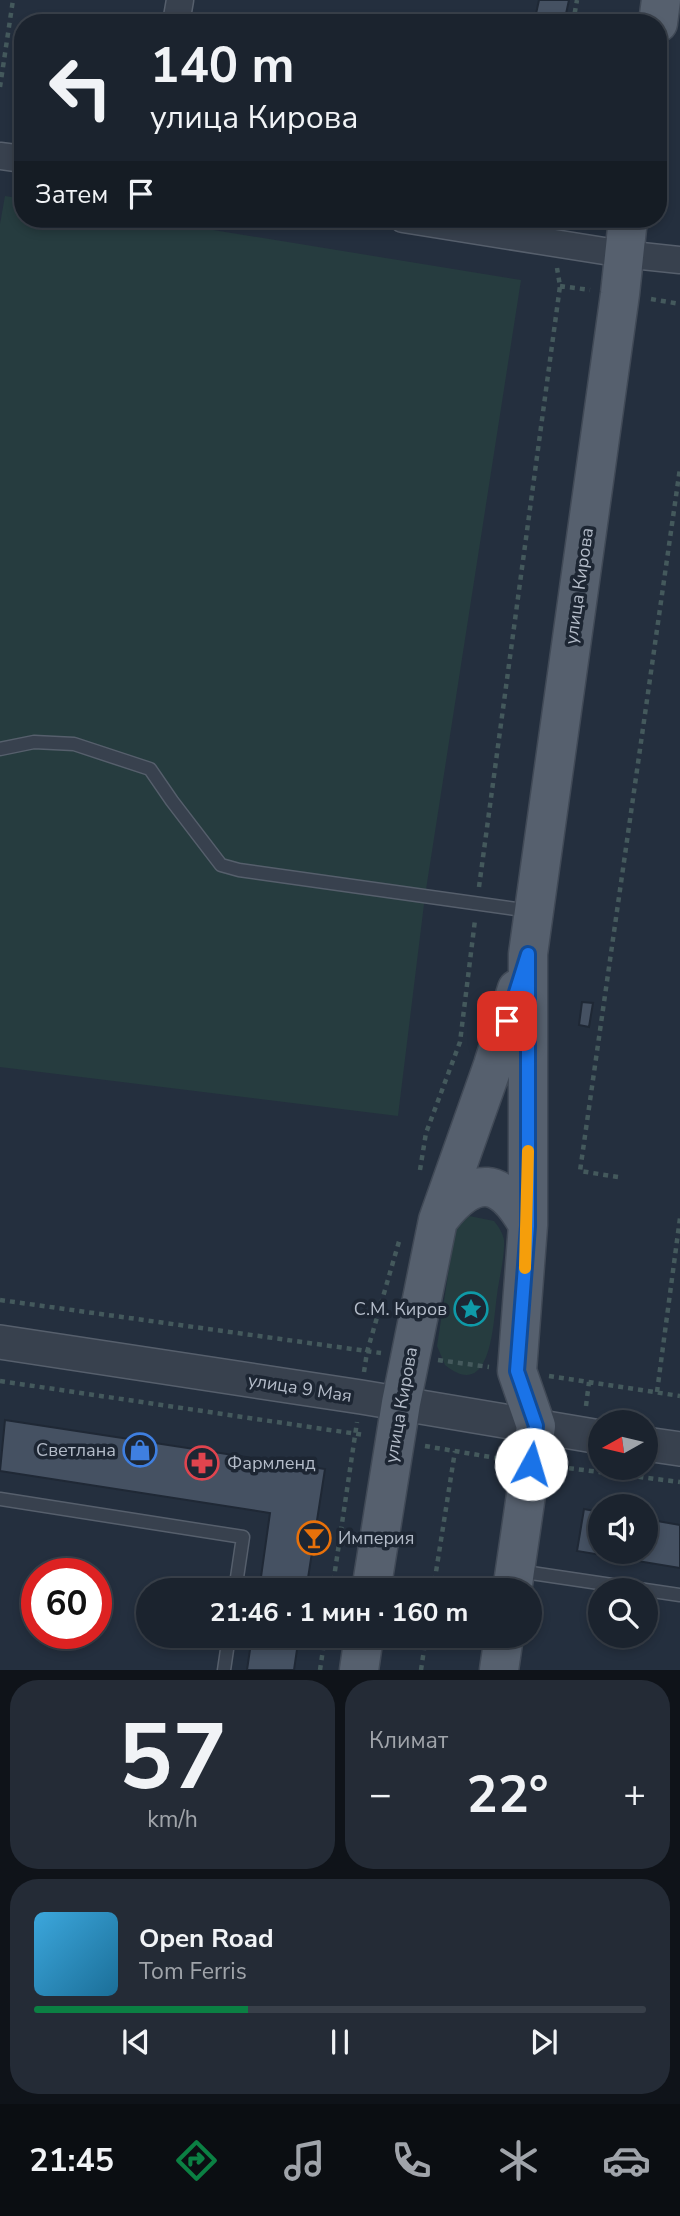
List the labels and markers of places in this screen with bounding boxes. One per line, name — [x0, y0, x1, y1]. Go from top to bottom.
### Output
pin — [477, 991, 537, 1051]
place icon: С.М. Киров — [452, 1290, 490, 1328]
place label: С.М. Киров — [354, 1297, 447, 1321]
shop icon: Светлана — [121, 1431, 159, 1469]
place label: Светлана — [36, 1438, 116, 1462]
pharmacy icon: Фармленд — [183, 1444, 221, 1482]
place label: Фармленд — [227, 1451, 316, 1475]
bar icon: Империя — [295, 1519, 333, 1557]
place label: Империя — [338, 1526, 414, 1550]

